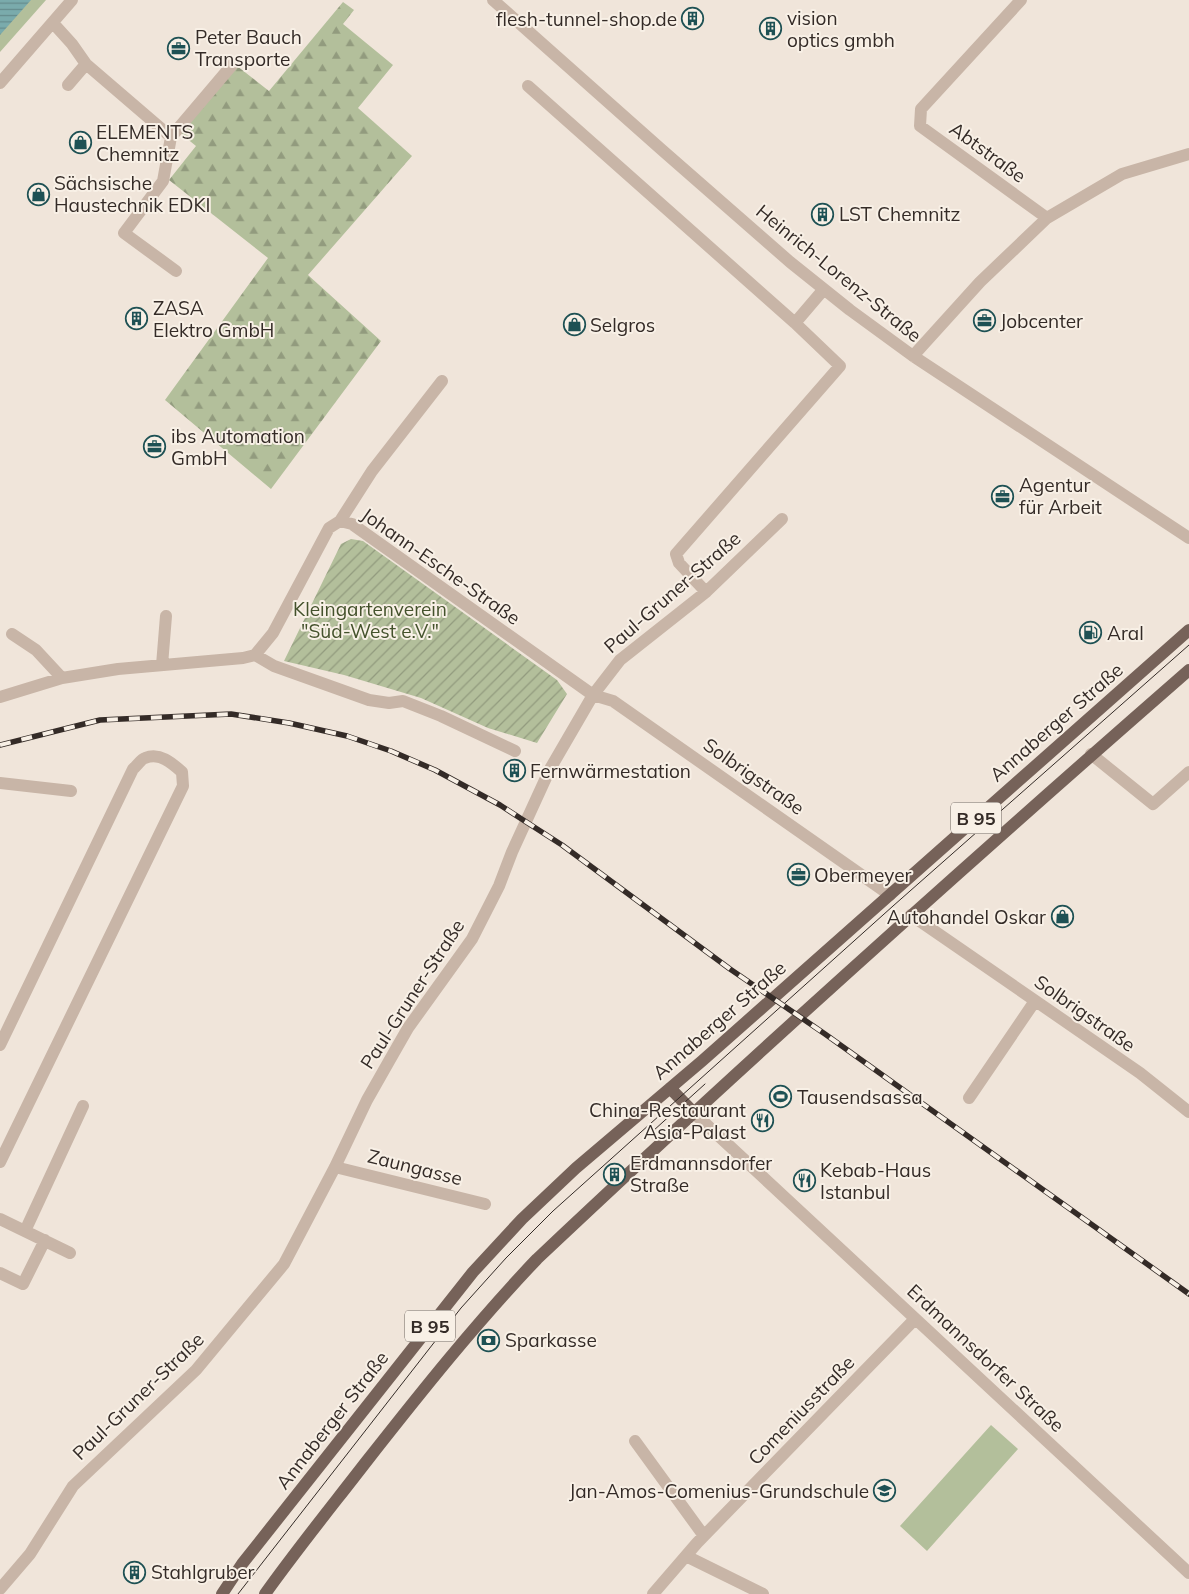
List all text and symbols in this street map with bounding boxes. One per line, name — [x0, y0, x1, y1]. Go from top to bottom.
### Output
place label: vision optics gmbh — [787, 6, 895, 52]
place label: flesh-tunnel-shop.de — [496, 7, 677, 31]
building icon: flesh-tunnel-shop.de — [681, 7, 705, 31]
building icon: vision optics gmbh — [759, 17, 783, 41]
place label: Peter Bauch Transporte — [195, 25, 302, 71]
office icon: Peter Bauch Transporte — [167, 36, 191, 60]
street label: Abtstraße — [945, 116, 1031, 188]
place label: ELEMENTS Chemnitz — [96, 120, 193, 166]
shop icon: ELEMENTS Chemnitz — [68, 131, 92, 155]
place label: Sächsische Haustechnik EDKI — [54, 171, 210, 217]
shop icon: Sächsische Haustechnik EDKI — [26, 182, 50, 206]
street label: Heinrich-Lorenz-Straße — [751, 199, 927, 347]
building icon: LST Chemnitz — [811, 202, 835, 226]
place label: LST Chemnitz — [839, 202, 960, 226]
place label: ZASA Elektro GmbH — [153, 296, 274, 342]
building icon: ZASA Elektro GmbH — [125, 307, 149, 331]
office icon: Jobcenter — [972, 309, 996, 333]
place label: Jobcenter — [1000, 309, 1083, 333]
shop icon: Selgros — [562, 313, 586, 337]
place label: Selgros — [590, 313, 655, 337]
place label: ibs Automation GmbH — [171, 424, 305, 470]
office icon: ibs Automation GmbH — [143, 435, 167, 459]
place label: Agentur für Arbeit — [1019, 473, 1102, 519]
office icon: Agentur für Arbeit — [991, 484, 1015, 508]
street label: Johann-Esche-Straße — [357, 502, 525, 630]
street label: Paul-Gruner-Straße — [599, 526, 745, 658]
park label: Kleingartenverein "Süd-West e.V." — [293, 597, 447, 643]
fuel station icon: Aral — [1079, 621, 1103, 645]
place label: Aral — [1107, 621, 1144, 645]
street label: Annaberger Straße — [984, 658, 1128, 786]
street label: Solbrigstraße — [699, 732, 809, 820]
building icon: Fernwärmestation — [502, 759, 526, 783]
place label: Fernwärmestation — [530, 759, 691, 783]
road number: B 95 — [951, 802, 1001, 834]
office icon: Obermeyer — [786, 863, 810, 887]
place label: Obermeyer — [814, 863, 911, 887]
place label: Autohandel Oskar — [887, 905, 1046, 929]
shop icon: Autohandel Oskar — [1050, 905, 1074, 929]
street label: Paul-Gruner-Straße — [355, 915, 469, 1073]
street label: Annaberger Straße — [647, 956, 791, 1084]
street label: Solbrigstraße — [1030, 969, 1140, 1057]
sports icon: Tausendsassa — [769, 1085, 793, 1109]
place label: Tausendsassa — [797, 1085, 923, 1109]
place label: China-Restaurant Asia-Palast — [589, 1098, 746, 1144]
restaurant icon: China-Restaurant Asia-Palast — [750, 1109, 774, 1133]
street label: Zaungasse — [365, 1144, 465, 1190]
place label: Erdmannsdorfer Straße — [630, 1151, 772, 1197]
place label: Kebab-Haus Istanbul — [820, 1158, 931, 1204]
building icon: Erdmannsdorfer Straße — [602, 1162, 626, 1186]
restaurant icon: Kebab-Haus Istanbul — [792, 1169, 816, 1193]
street label: Erdmannsdorfer Straße — [902, 1279, 1070, 1437]
road number: B 95 — [405, 1310, 455, 1342]
street label: Paul-Gruner-Straße — [67, 1327, 209, 1465]
bank icon: Sparkasse — [477, 1328, 501, 1352]
place label: Sparkasse — [505, 1328, 597, 1352]
street label: Annaberger Straße — [271, 1346, 393, 1494]
street label: Comeniusstraße — [743, 1350, 859, 1470]
place label: Jan-Amos-Comenius-Grundschule — [569, 1479, 869, 1503]
school or university icon: Jan-Amos-Comenius-Grundschule — [873, 1479, 897, 1503]
building icon: Stahlgruber — [123, 1560, 147, 1584]
place label: Stahlgruber — [151, 1560, 255, 1584]

